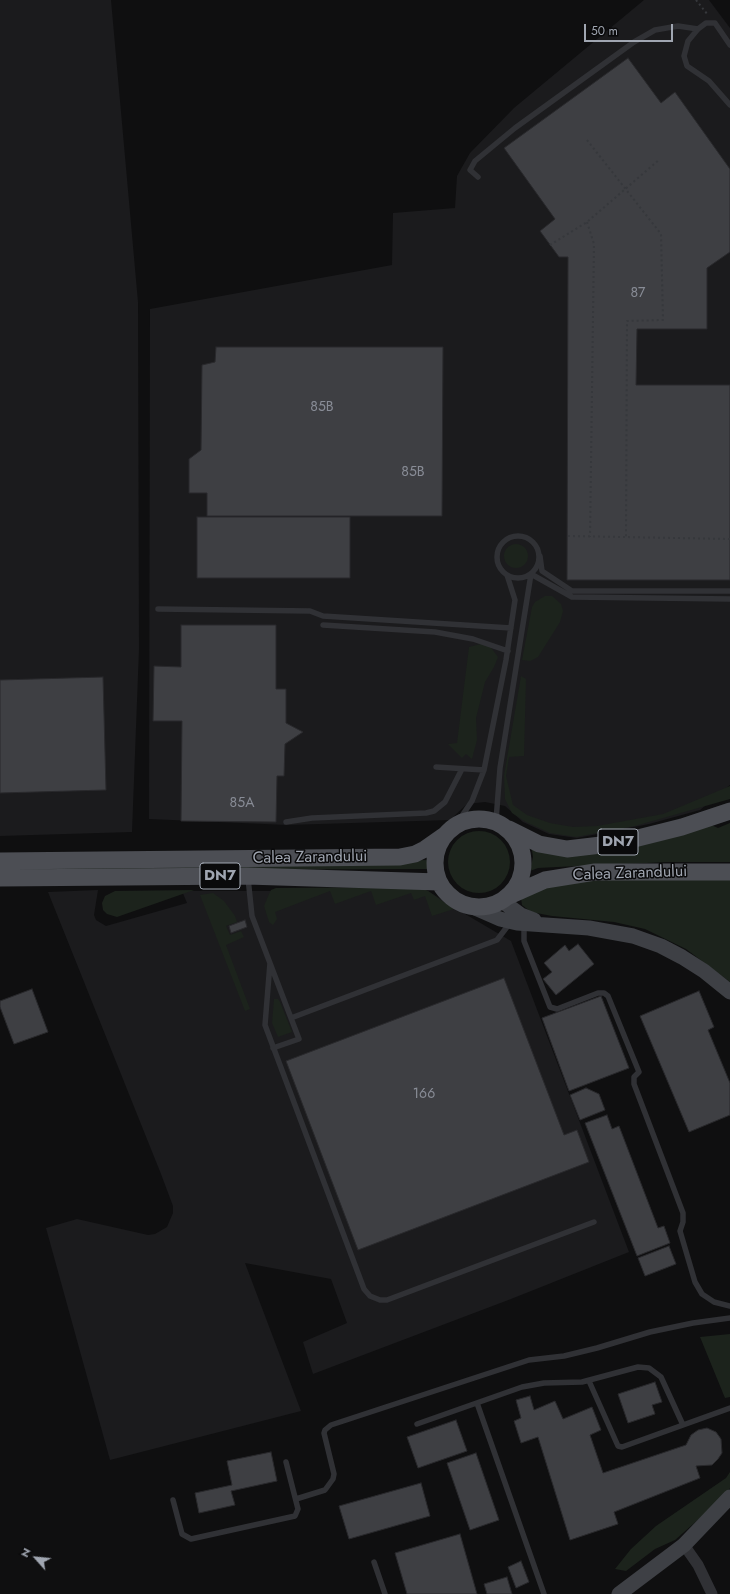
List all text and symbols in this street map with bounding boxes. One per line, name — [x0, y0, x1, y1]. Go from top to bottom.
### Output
scale bar — [586, 16, 675, 42]
text: 50 m — [591, 22, 618, 40]
house number: 87 — [631, 286, 645, 302]
house number: 85B — [310, 400, 334, 416]
house number: 85B — [401, 465, 425, 481]
house number: 85A — [230, 796, 254, 812]
road number: DN7 — [598, 829, 638, 855]
street label: Calea Zarandului — [252, 847, 368, 869]
street label: Calea Zarandului — [572, 862, 688, 886]
road number: DN7 — [200, 863, 240, 889]
house number: 166 — [413, 1087, 435, 1103]
north arrow — [16, 1538, 56, 1578]
text: N — [16, 1545, 34, 1560]

